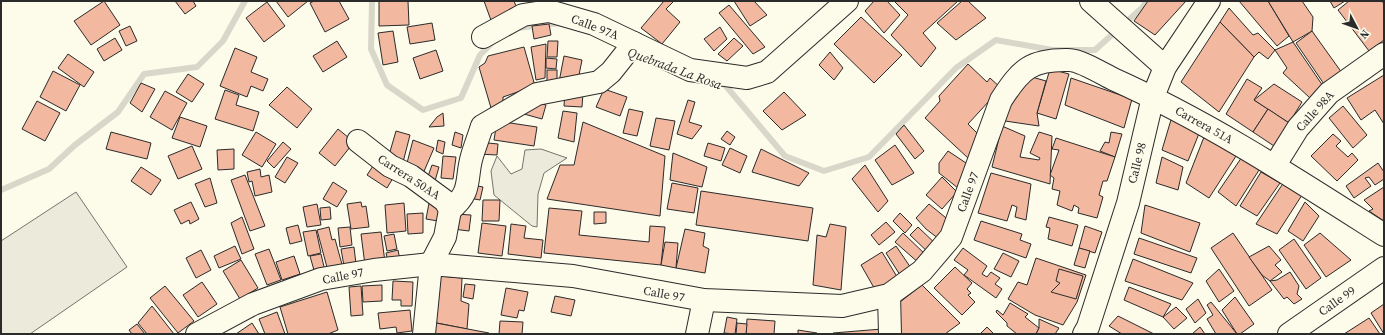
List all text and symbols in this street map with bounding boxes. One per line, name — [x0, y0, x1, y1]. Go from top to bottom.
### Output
north arrow — [1337, 8, 1377, 48]
street label: Calle 97A — [569, 11, 621, 43]
text: N — [1356, 26, 1372, 42]
water label: Quebrada La Rosa — [625, 44, 724, 93]
street label: Calle 98A — [1292, 87, 1338, 135]
street label: Carrera 51A — [1172, 103, 1236, 147]
street label: Calle 98 — [1124, 141, 1150, 185]
street label: Carrera 50AA — [375, 151, 443, 203]
street label: Calle 97 — [953, 170, 983, 214]
street label: Calle 97 — [321, 264, 365, 288]
street label: Calle 97 — [642, 282, 686, 306]
street label: Calle 99 — [1315, 282, 1359, 320]

